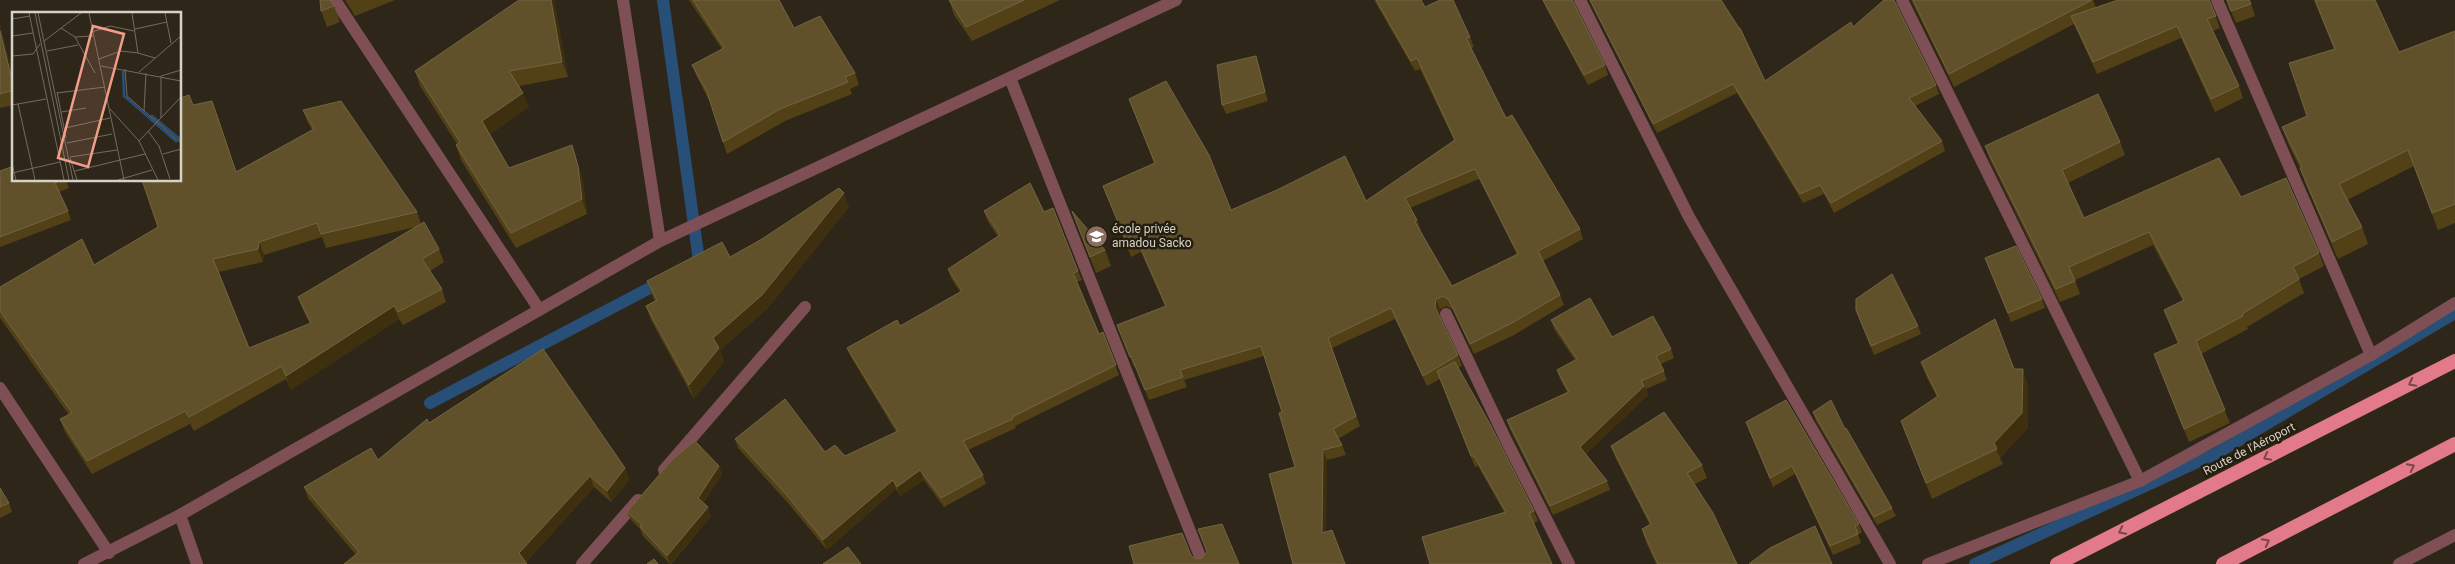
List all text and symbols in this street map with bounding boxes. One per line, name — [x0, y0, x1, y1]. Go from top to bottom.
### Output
inset map — [12, 12, 181, 181]
place label: école privée amadou Sacko — [1112, 222, 1192, 250]
school or university icon: école privée amadou Sacko — [1084, 224, 1108, 248]
one-way arrow — [2408, 377, 2417, 387]
street label: Route de l'Aéroport — [2201, 420, 2297, 478]
one-way arrow — [2263, 451, 2272, 461]
one-way arrow — [2405, 463, 2414, 473]
one-way arrow — [2118, 525, 2127, 535]
one-way arrow — [2261, 538, 2270, 548]

